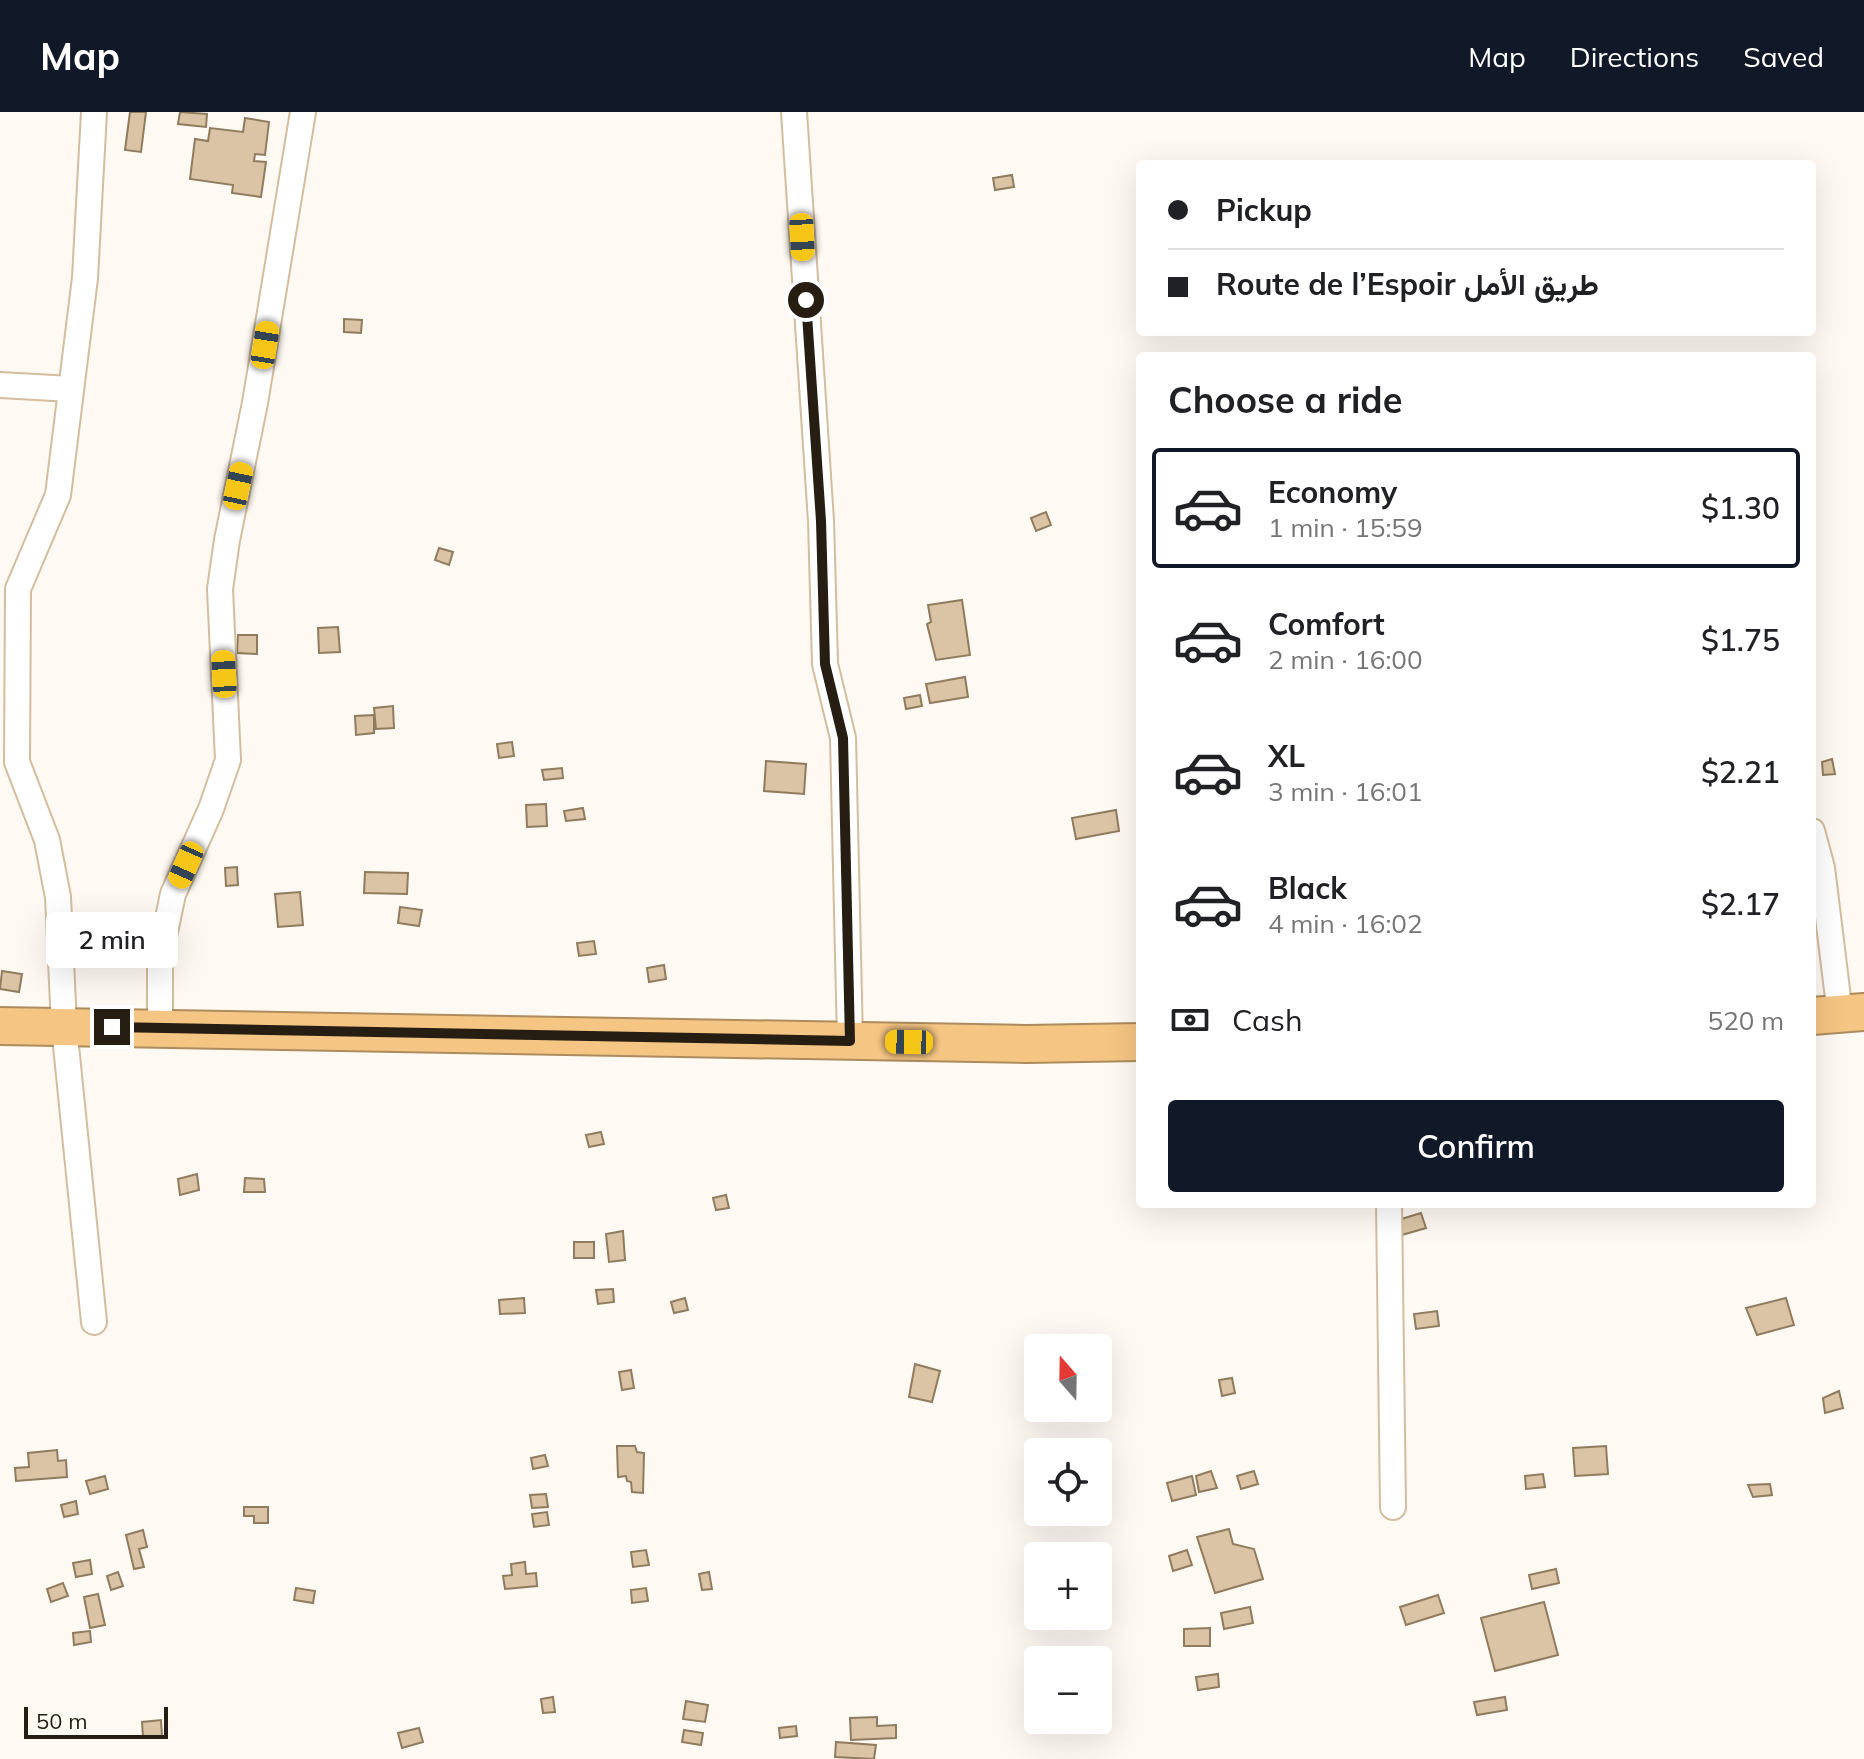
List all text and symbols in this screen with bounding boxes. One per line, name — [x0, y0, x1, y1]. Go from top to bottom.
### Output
text: Map — [40, 32, 120, 80]
text: Map — [1468, 39, 1526, 74]
text: Directions — [1570, 39, 1699, 74]
text: Saved — [1743, 39, 1824, 74]
text: Pickup — [1216, 191, 1312, 229]
car — [789, 212, 815, 262]
text: Route de l’Espoir طريق الأمل — [1216, 265, 1599, 303]
route start — [788, 282, 824, 318]
car — [249, 319, 281, 371]
text: Choose a ride — [1168, 377, 1402, 422]
car — [221, 460, 255, 512]
icon: car — [1172, 472, 1244, 544]
text: Economy — [1268, 473, 1397, 511]
text: $1.30 — [1701, 489, 1780, 527]
text: 1 min · 15:59 — [1268, 511, 1423, 544]
icon: car — [1172, 604, 1244, 676]
text: Comfort — [1268, 605, 1385, 643]
text: $1.75 — [1701, 621, 1780, 659]
text: 2 min · 16:00 — [1268, 643, 1423, 676]
car — [211, 649, 237, 699]
icon: car — [1172, 736, 1244, 808]
text: XL — [1268, 737, 1305, 775]
text: $2.21 — [1701, 753, 1780, 791]
text: 3 min · 16:01 — [1268, 775, 1423, 808]
car — [165, 838, 207, 892]
icon: car — [1172, 868, 1244, 940]
text: Black — [1268, 869, 1347, 907]
text: $2.17 — [1701, 885, 1780, 923]
text: 4 min · 16:02 — [1268, 907, 1423, 940]
callout: 2 min — [46, 911, 178, 967]
text: 2 min — [78, 923, 146, 956]
icon: cash — [1168, 998, 1212, 1042]
text: Cash — [1232, 1001, 1303, 1039]
text: 520 m — [1708, 1004, 1784, 1037]
route end — [94, 1009, 130, 1045]
car — [885, 1030, 933, 1054]
button: Confirm — [1168, 1100, 1784, 1192]
north arrow — [1024, 1334, 1112, 1422]
map controls — [1024, 1334, 1112, 1734]
button: locate — [1024, 1438, 1112, 1526]
button: + — [1024, 1542, 1112, 1630]
button: − — [1024, 1646, 1112, 1734]
scale bar — [24, 1703, 168, 1739]
text: 50 m — [36, 1707, 87, 1735]

